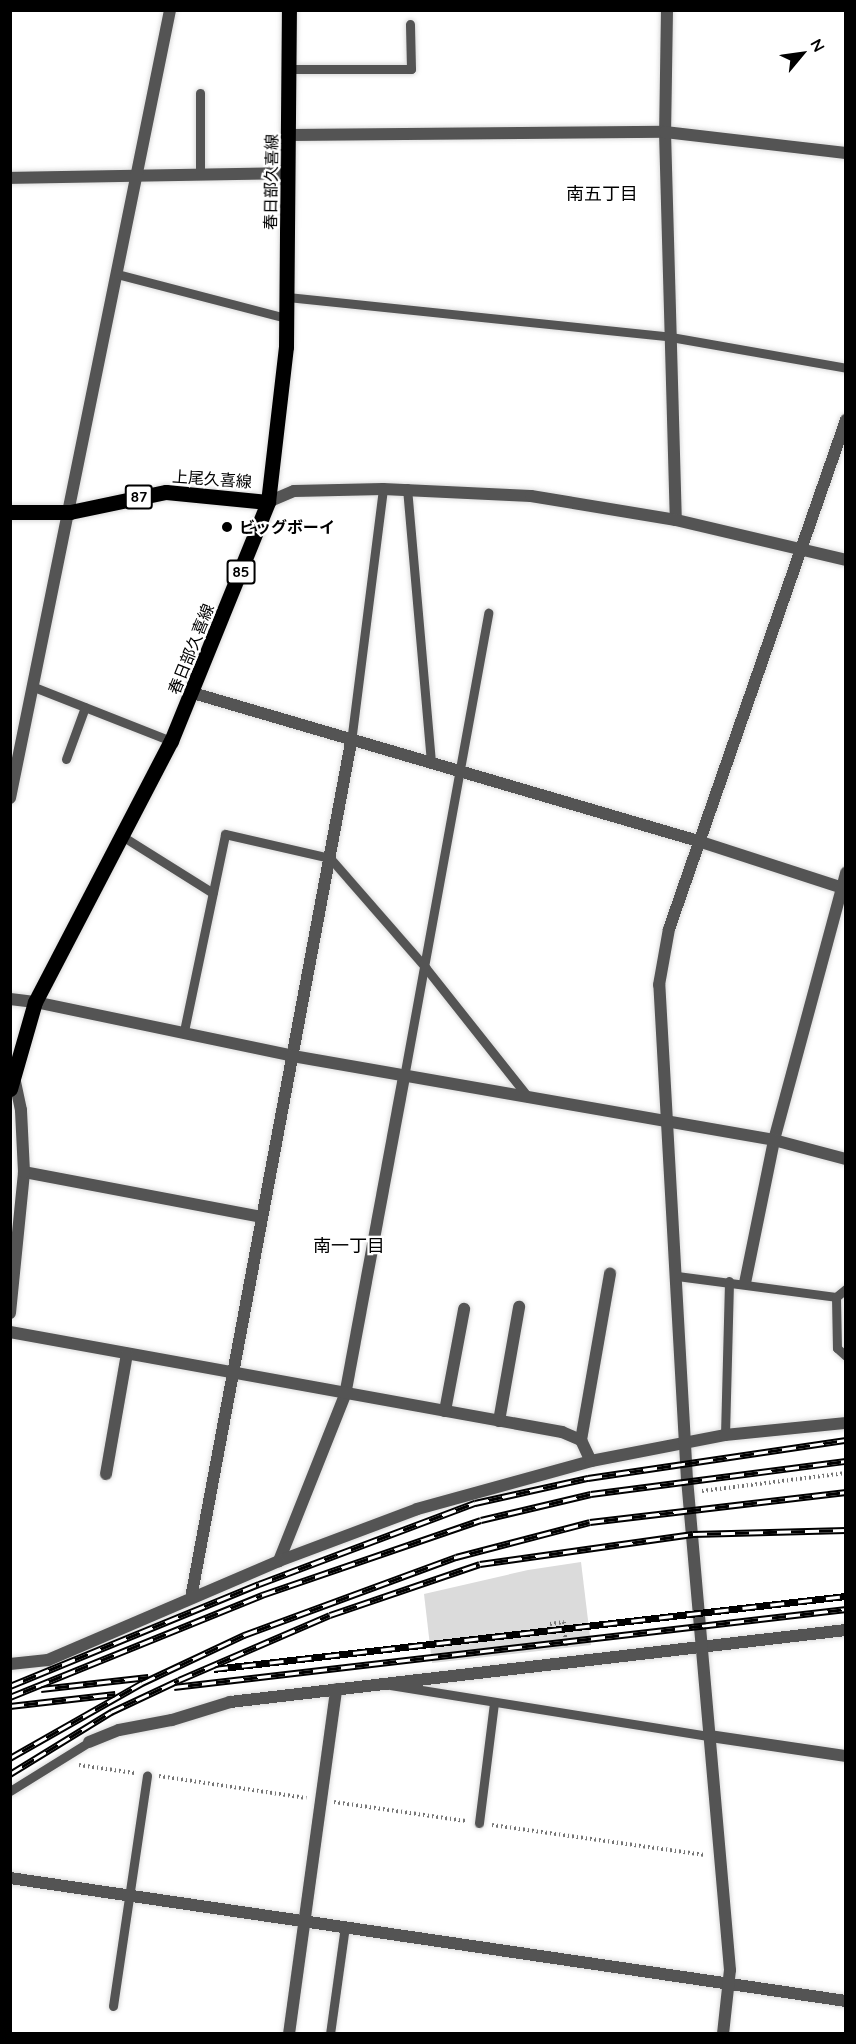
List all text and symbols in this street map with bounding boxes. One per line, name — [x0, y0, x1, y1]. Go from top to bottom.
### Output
north arrow — [772, 24, 832, 84]
text: N — [806, 35, 829, 55]
street label: 春日部久喜線 — [261, 134, 281, 230]
district label: 南五丁目 — [566, 183, 638, 205]
street label: 上尾久喜線 — [171, 467, 253, 491]
road number: 87 — [124, 485, 154, 509]
place label: ビッグボーイ — [239, 517, 335, 537]
marker: ビッグボーイ — [220, 520, 234, 534]
road number: 85 — [226, 560, 256, 584]
street label: 春日部久喜線 — [164, 601, 218, 697]
district label: 南一丁目 — [313, 1235, 385, 1257]

